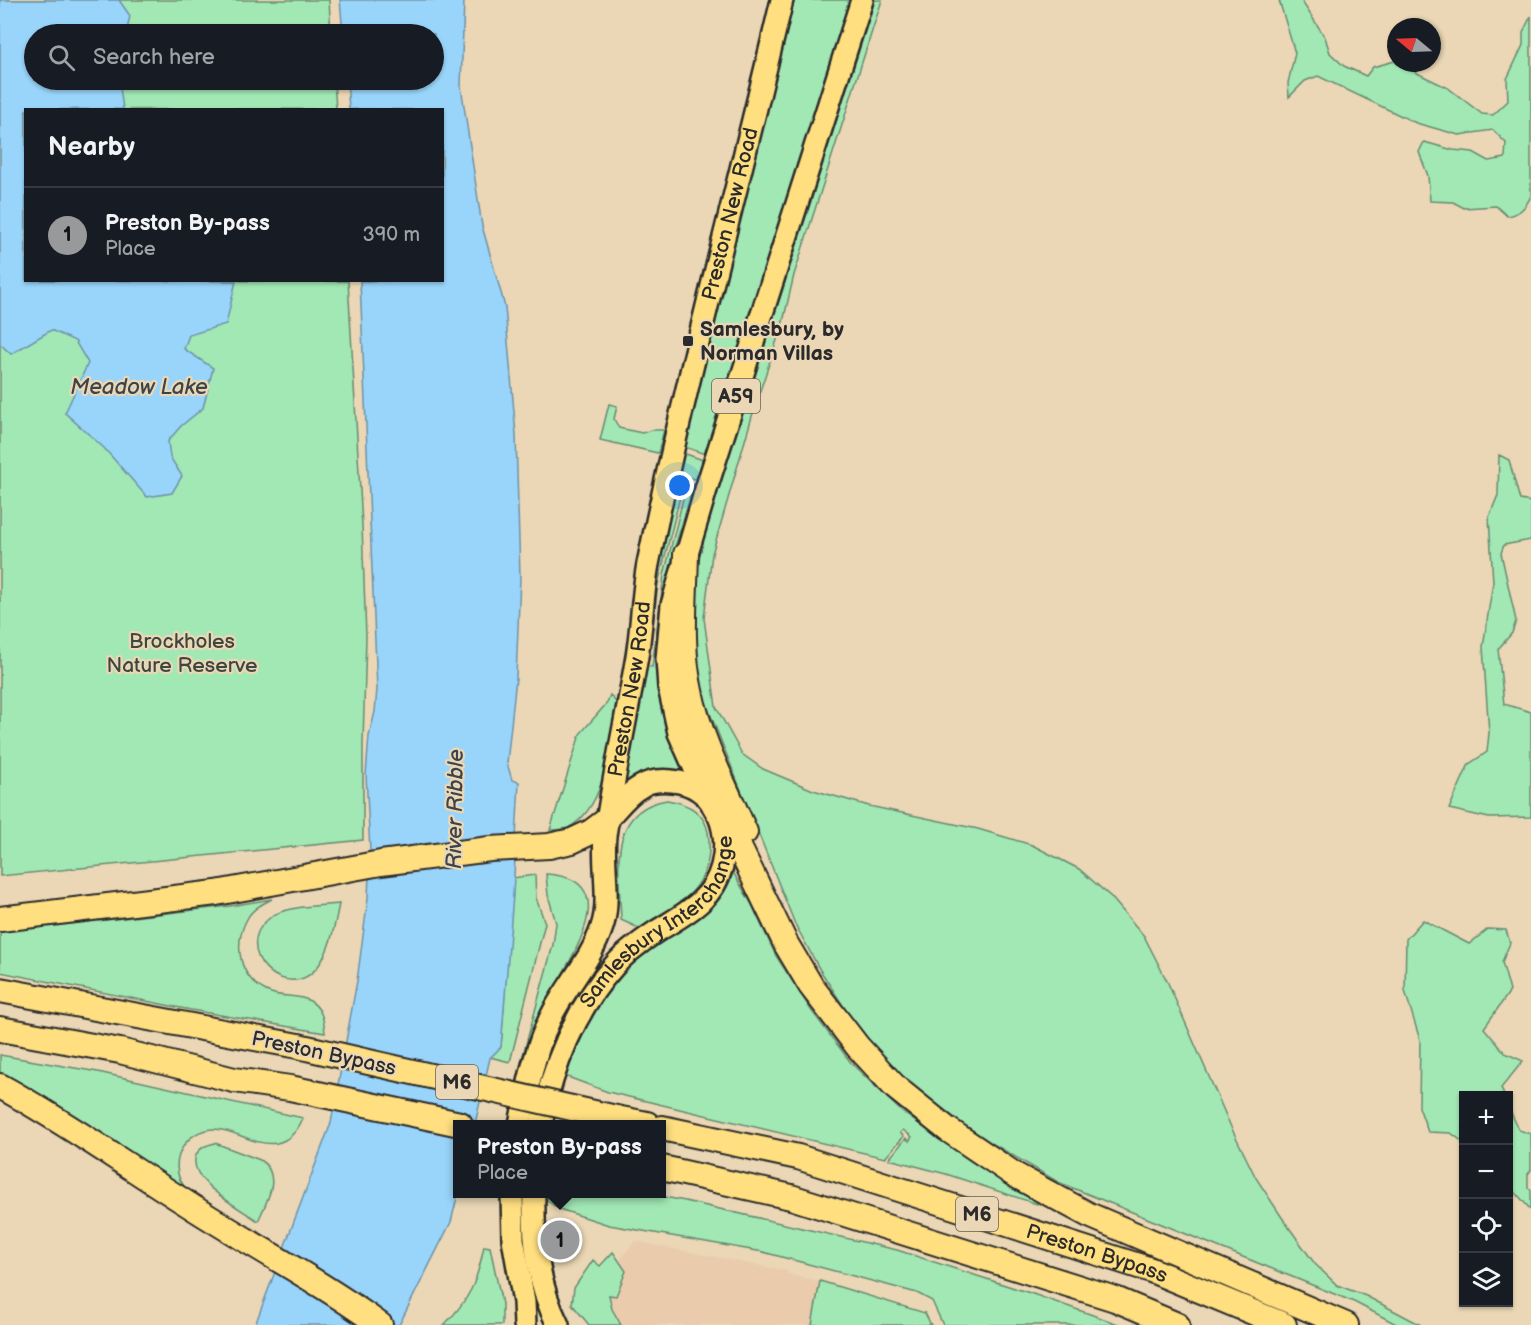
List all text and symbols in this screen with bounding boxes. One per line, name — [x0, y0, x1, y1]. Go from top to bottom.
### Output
north arrow — [1387, 18, 1441, 72]
search box — [24, 24, 444, 90]
icon: search — [45, 41, 78, 74]
text: Search here — [93, 44, 215, 71]
street label: Preston New Road — [697, 125, 764, 303]
text: Nearby — [48, 132, 135, 163]
text: Preston By-pass — [105, 210, 270, 237]
text: 1 — [63, 223, 72, 247]
text: 390 m — [362, 223, 420, 247]
text: Place — [105, 237, 156, 261]
place label: Samlesbury, by Norman Villas — [700, 317, 844, 366]
marker: Samlesbury, by Norman Villas — [681, 334, 695, 348]
water label: Meadow Lake — [70, 374, 208, 401]
road number: A59 — [712, 379, 760, 413]
your location — [665, 471, 694, 500]
street label: Preston New Road — [603, 600, 656, 779]
park label: Brockholes Nature Reserve — [106, 629, 258, 678]
water label: River Ribble — [441, 749, 470, 869]
street label: Samlesbury Interchange — [575, 835, 738, 1012]
street label: Preston Bypass — [249, 1026, 398, 1081]
road number: M6 — [436, 1065, 478, 1099]
map controls — [1459, 1091, 1513, 1307]
button: + — [1459, 1091, 1513, 1145]
popup — [453, 1120, 666, 1198]
text: Preston By-pass — [477, 1134, 642, 1161]
button: − — [1459, 1145, 1513, 1199]
text: Place — [477, 1161, 528, 1185]
road number: M6 — [956, 1197, 998, 1231]
button: locate — [1459, 1199, 1513, 1253]
pin: 1 — [540, 1218, 580, 1262]
street label: Preston Bypass — [1023, 1219, 1171, 1288]
button: layers — [1459, 1253, 1513, 1307]

